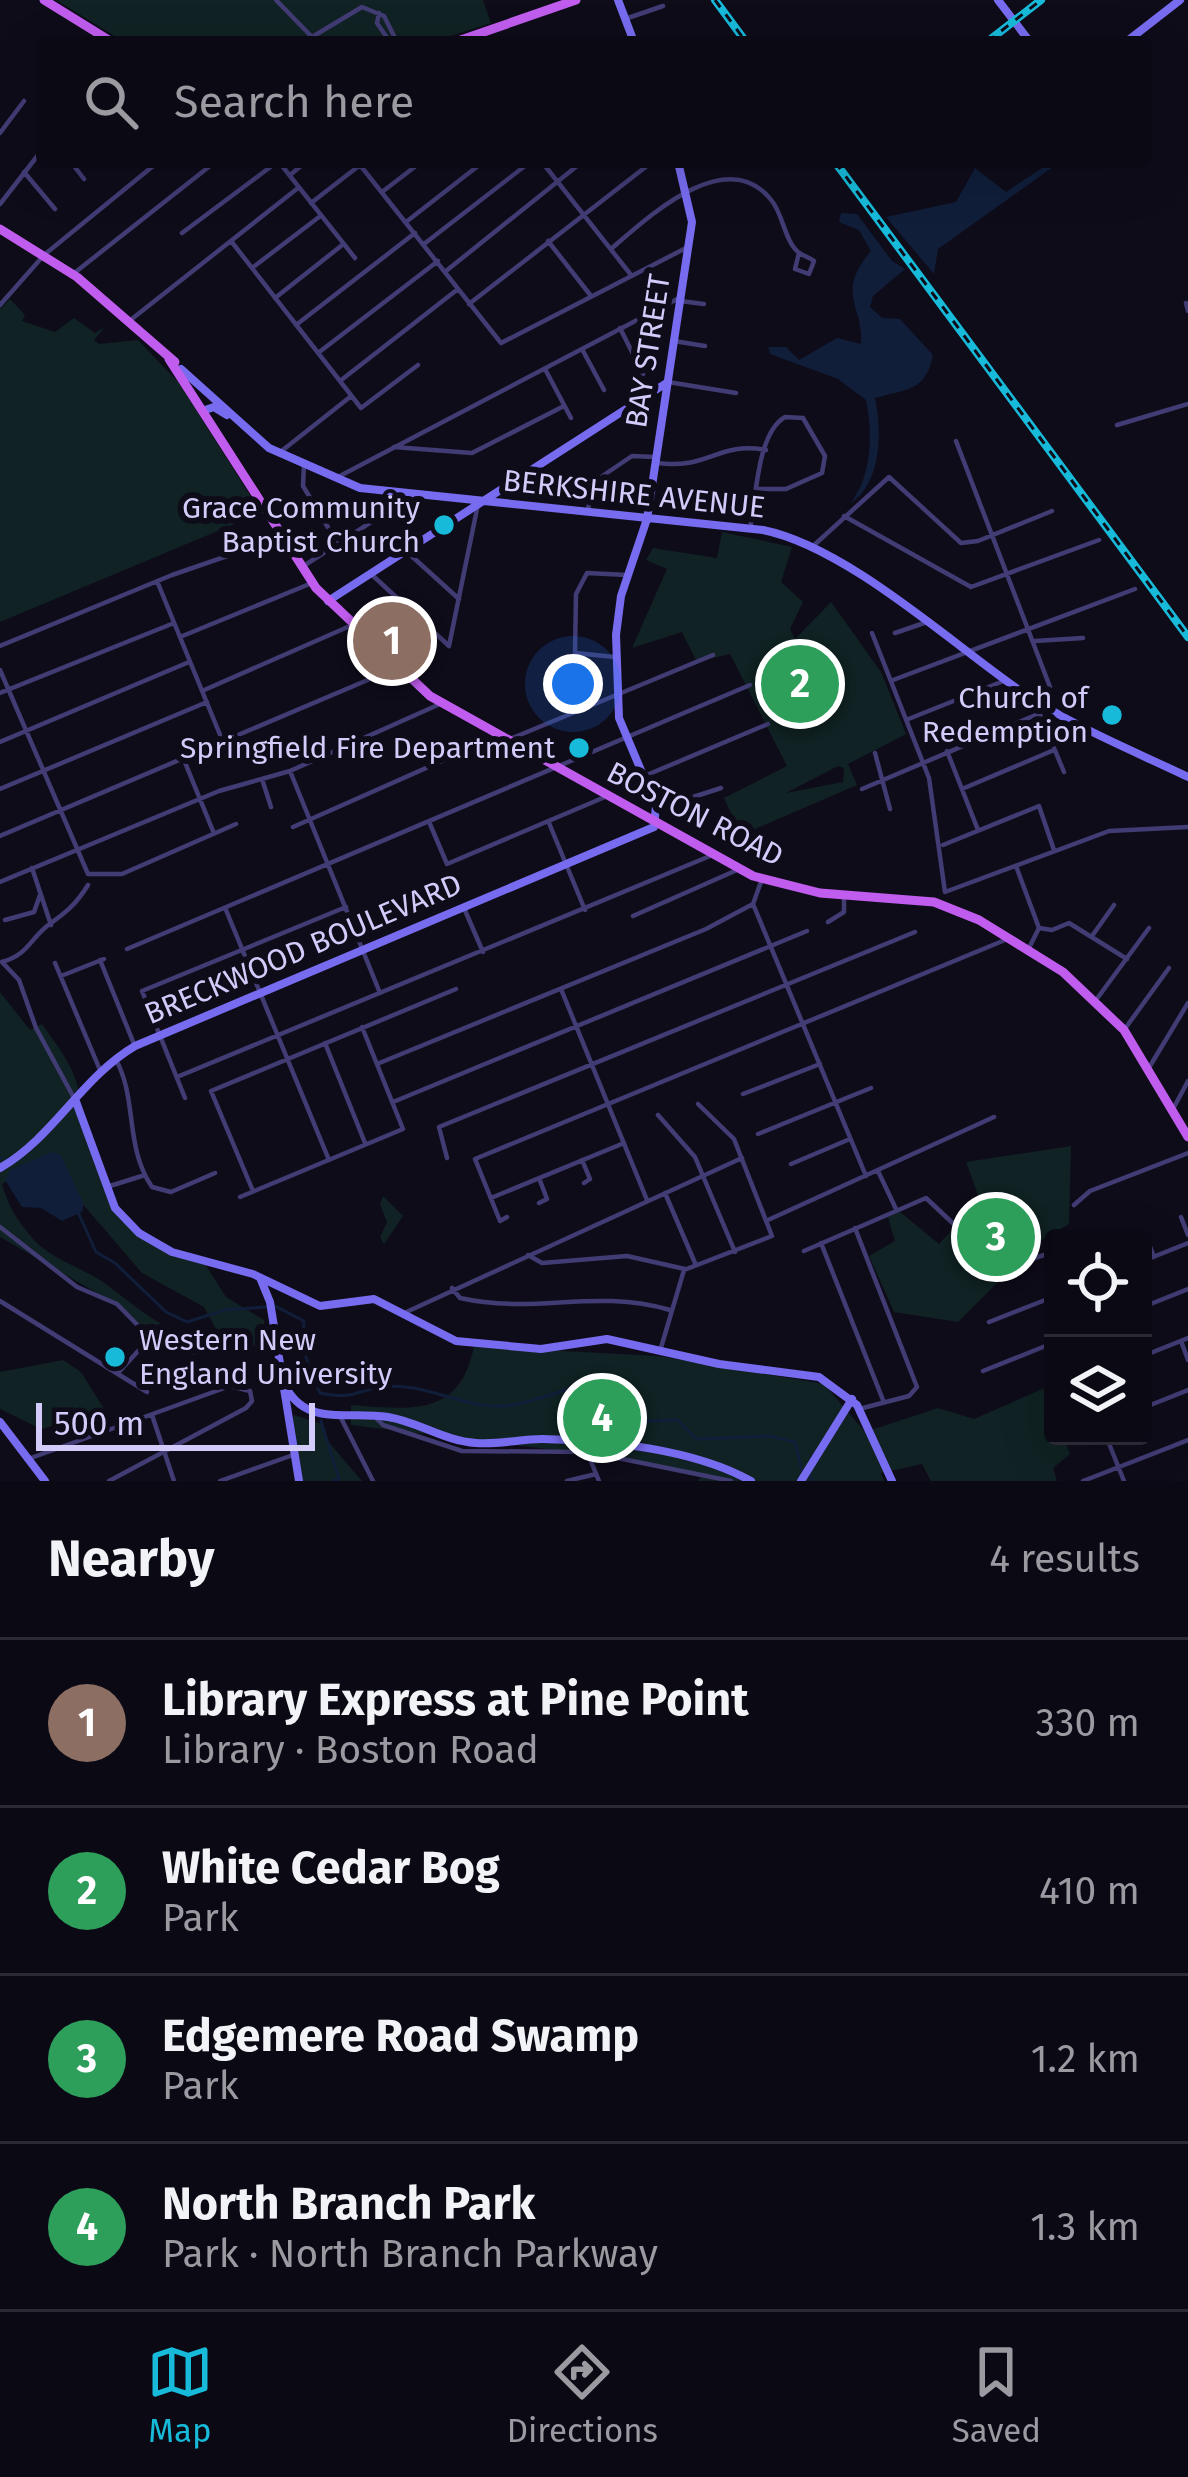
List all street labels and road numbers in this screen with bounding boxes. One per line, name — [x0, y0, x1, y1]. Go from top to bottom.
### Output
street label: BAY STREET — [618, 271, 678, 430]
street label: BERKSHIRE AVENUE — [501, 462, 767, 526]
street label: BOSTON ROAD — [601, 754, 789, 874]
street label: BRECKWOOD BOULEVARD — [139, 866, 467, 1032]

